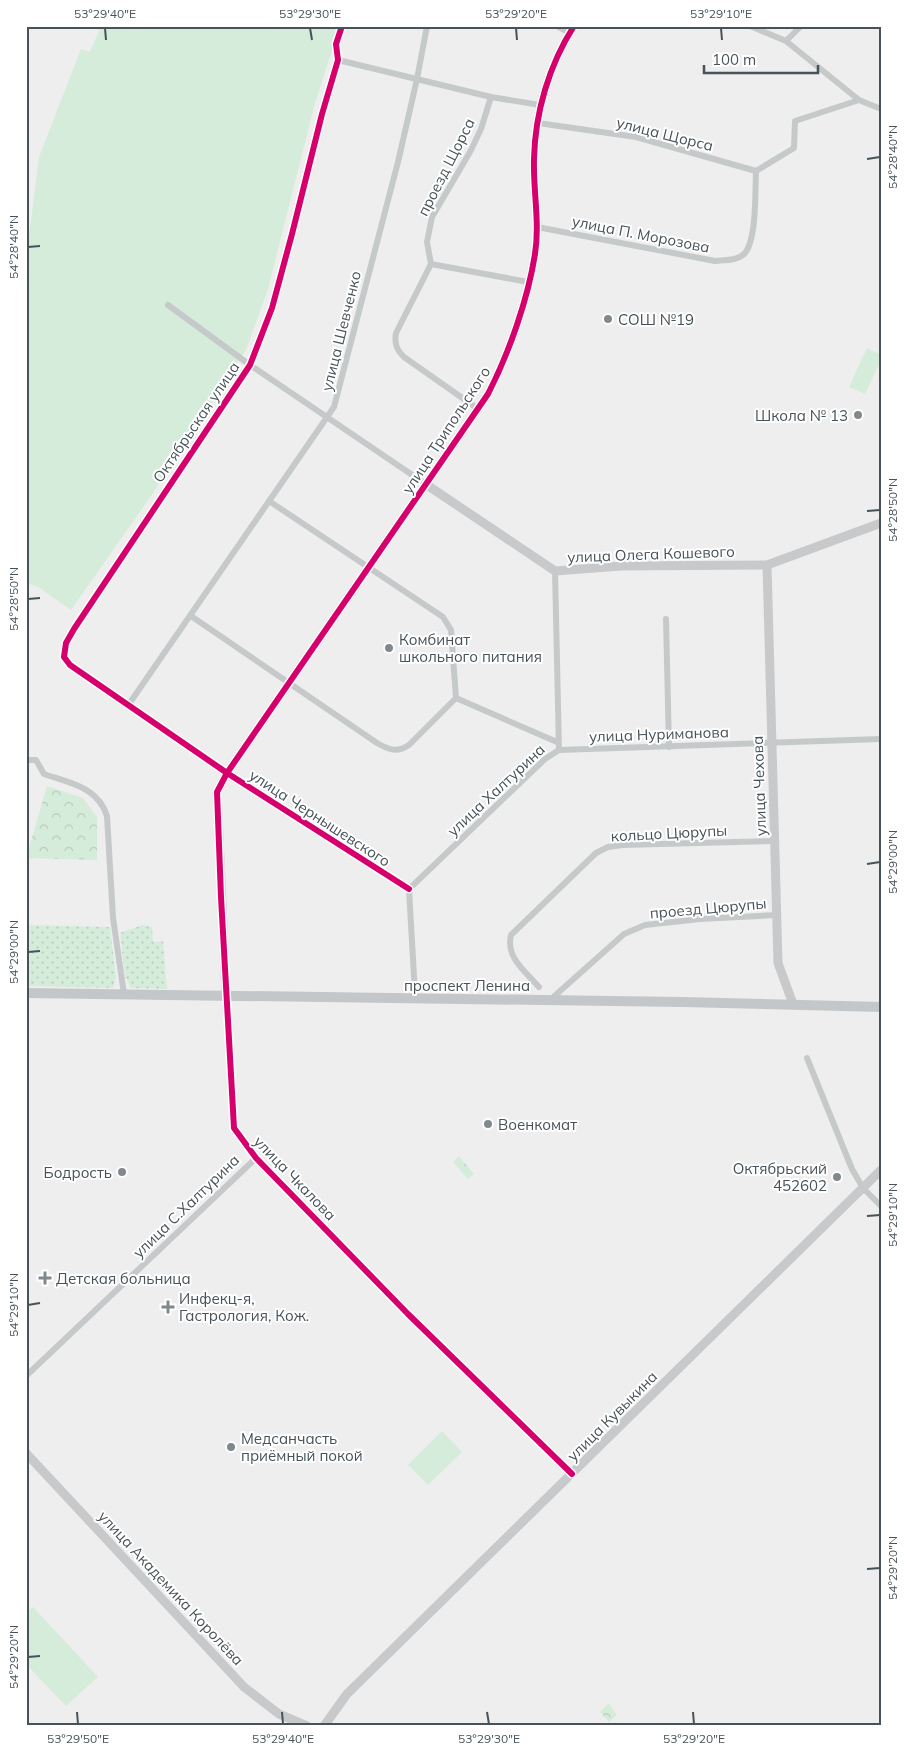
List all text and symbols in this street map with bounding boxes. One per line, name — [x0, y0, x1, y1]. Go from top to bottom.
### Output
text: 53°29'40"E — [74, 6, 136, 21]
text: 53°29'30"E — [279, 6, 341, 21]
text: 53°29'20"E — [485, 6, 547, 21]
text: 53°29'10"E — [690, 6, 752, 21]
scale bar — [704, 42, 818, 74]
text: 100 m — [712, 50, 756, 69]
street label: улица Щорса — [615, 113, 715, 155]
street label: проезд Щорса — [413, 115, 479, 219]
text: 54°28'40"N — [885, 125, 900, 189]
street label: улица П. Морозова — [571, 211, 711, 257]
text: 54°28'40"N — [6, 215, 21, 279]
street label: улица Шевченко — [317, 269, 365, 393]
place label: СОШ №19 — [618, 310, 694, 329]
marker: СОШ №19 — [602, 313, 614, 325]
street label: Октябрьская улица — [149, 358, 243, 486]
street label: улица Трипольского — [398, 363, 494, 497]
place label: Школа № 13 — [755, 406, 848, 425]
marker: Школа № 13 — [852, 409, 864, 421]
text: 54°28'50"N — [885, 478, 900, 542]
street label: улица Олега Кошевого — [567, 542, 735, 566]
text: 54°28'50"N — [6, 567, 21, 631]
place label: Комбинат школьного питания — [399, 630, 542, 666]
marker: Комбинат школьного питания — [383, 642, 395, 654]
street label: улица Нуриманова — [589, 722, 729, 746]
street label: улица Чехова — [748, 735, 770, 837]
street label: улица Халтурина — [443, 740, 549, 840]
street label: улица Чернышевского — [246, 765, 394, 871]
street label: кольцо Цюрупы — [610, 820, 728, 846]
text: 54°29'00"N — [885, 830, 900, 894]
street label: проезд Цюрупы — [649, 893, 767, 923]
text: 54°29'00"N — [6, 920, 21, 984]
street label: проспект Ленина — [404, 976, 530, 995]
place label: Военкомат — [498, 1115, 577, 1134]
marker: Военкомат — [482, 1118, 494, 1130]
street label: улица Чкалова — [250, 1132, 340, 1224]
street label: улица С.Халтурина — [129, 1150, 243, 1262]
place label: Октябрьский 452602 — [733, 1159, 827, 1195]
place label: Бодрость — [44, 1163, 112, 1182]
marker: Бодрость — [116, 1166, 128, 1178]
marker: Октябрьский 452602 — [831, 1171, 843, 1183]
text: 54°29'10"N — [885, 1183, 900, 1247]
place label: Детская больница — [56, 1269, 191, 1288]
marker: Детская больница — [38, 1271, 52, 1285]
text: 54°29'10"N — [6, 1273, 21, 1337]
place label: Инфекц-я, Гастрология, Кож. — [179, 1289, 309, 1325]
marker: Инфекц-я, Гастрология, Кож. — [161, 1300, 175, 1314]
street label: улица Кувыкина — [563, 1367, 661, 1465]
place label: Медсанчасть приёмный покой — [241, 1429, 363, 1465]
marker: Медсанчасть приёмный покой — [225, 1441, 237, 1453]
street label: улица Академика Королёва — [94, 1507, 248, 1669]
text: 54°29'20"N — [885, 1536, 900, 1600]
text: 54°29'20"N — [6, 1625, 21, 1689]
text: 53°29'50"E — [47, 1731, 109, 1746]
text: 53°29'40"E — [252, 1731, 314, 1746]
text: 53°29'30"E — [458, 1731, 520, 1746]
text: 53°29'20"E — [663, 1731, 725, 1746]

